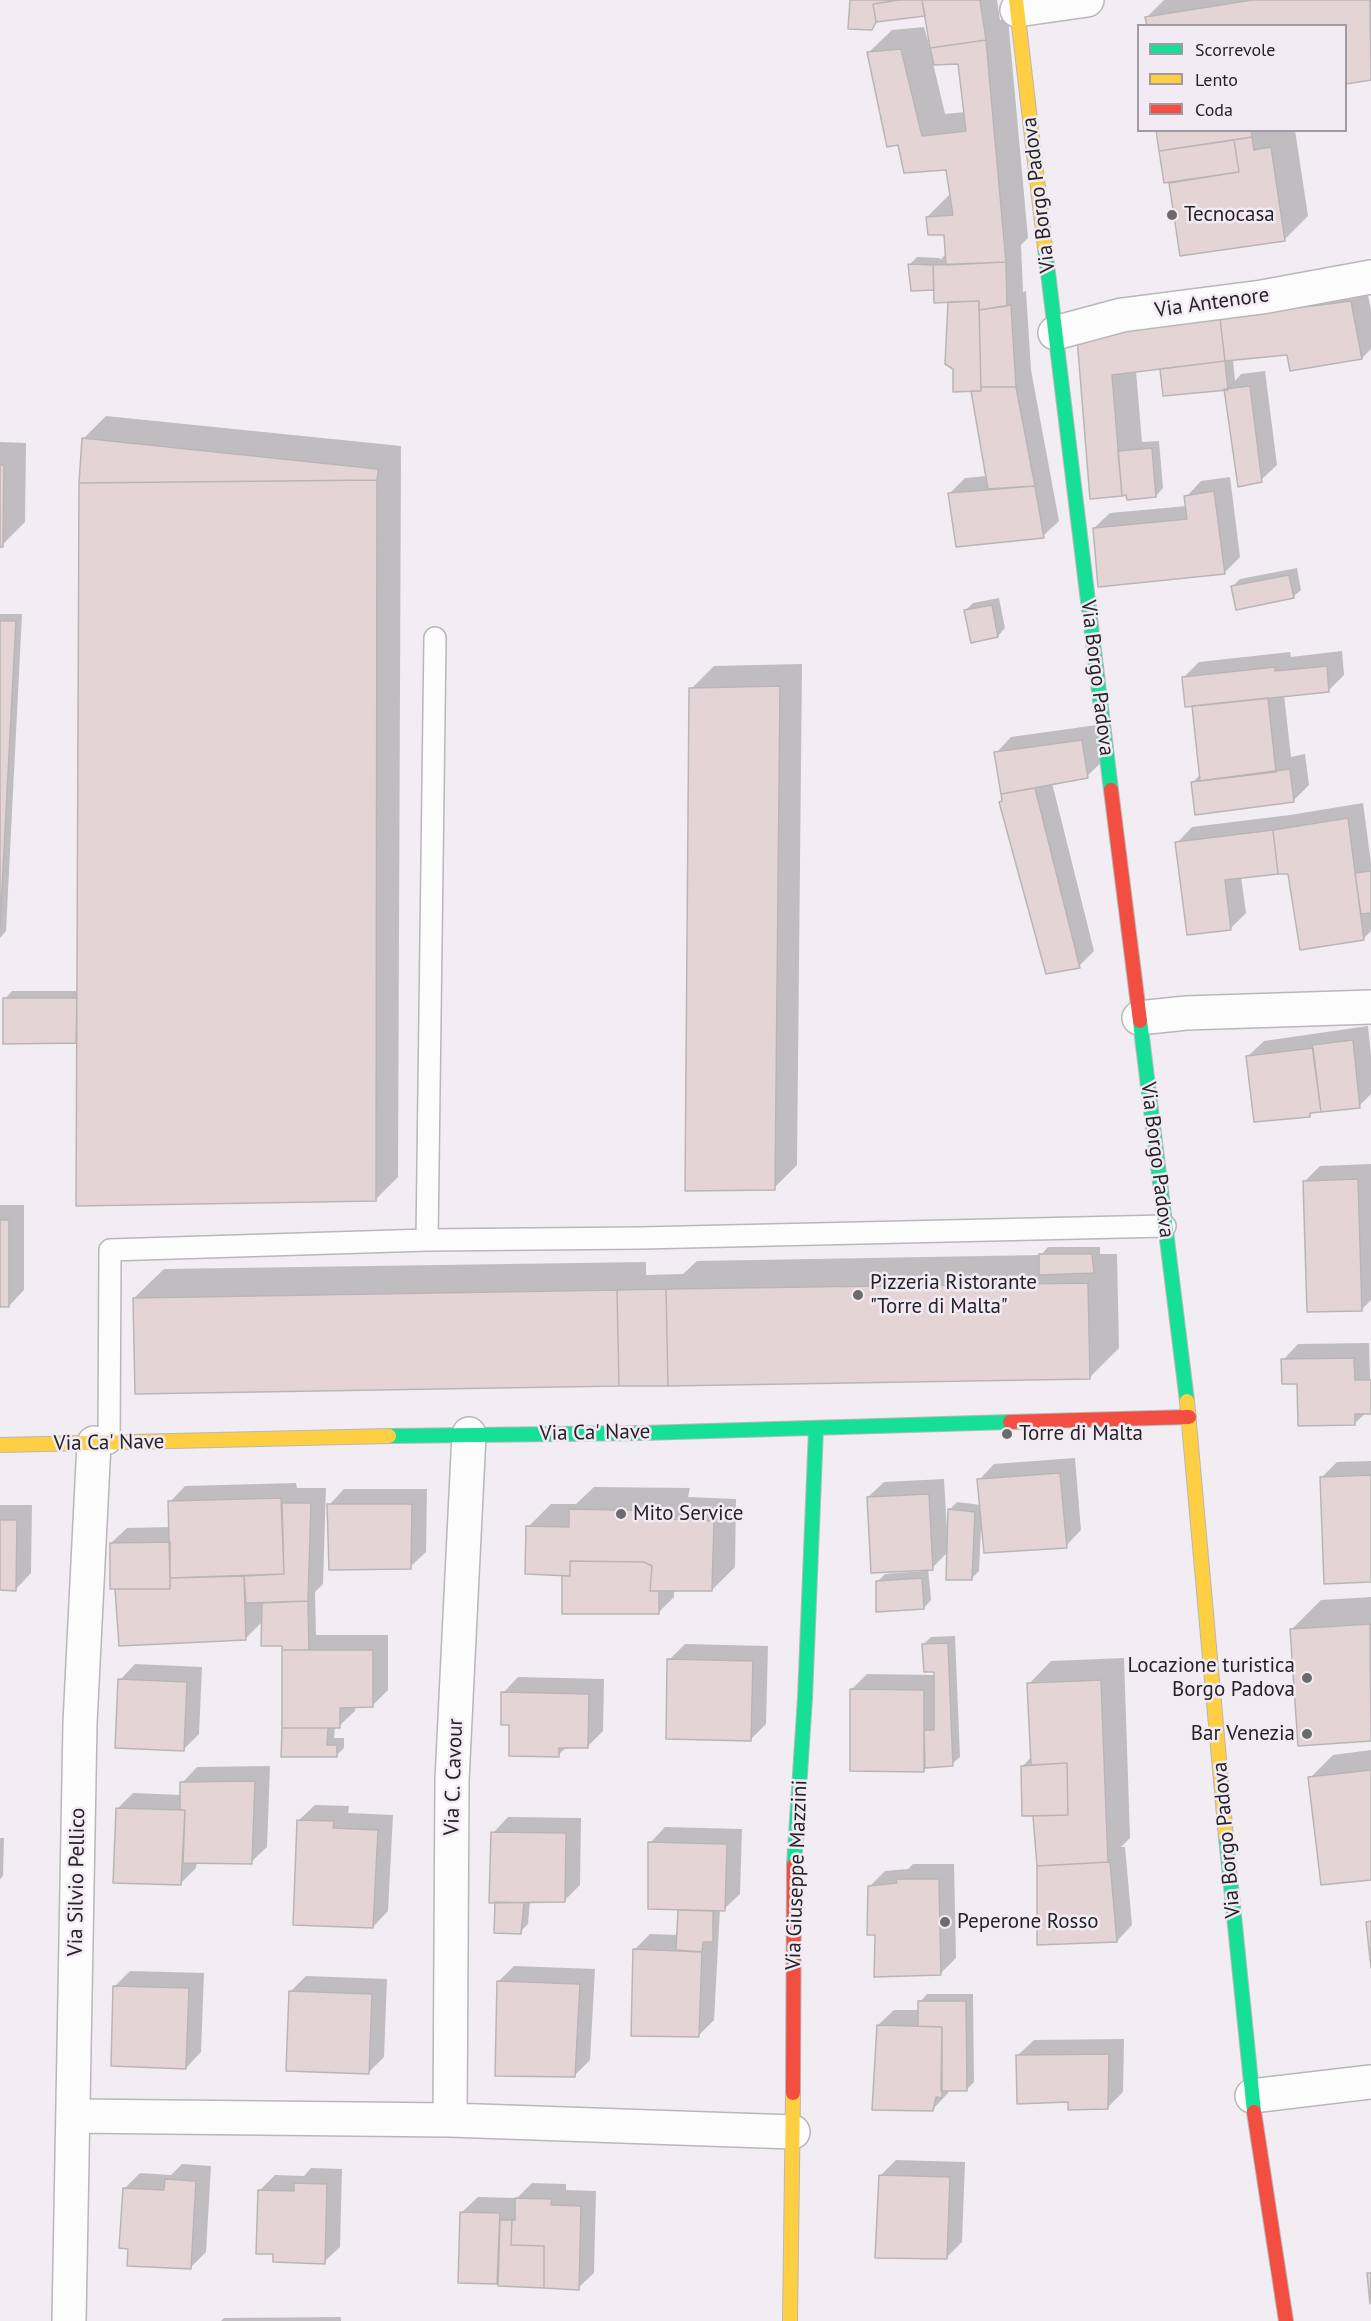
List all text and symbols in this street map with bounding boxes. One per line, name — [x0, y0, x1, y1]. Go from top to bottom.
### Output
legend — [1137, 24, 1347, 132]
text: Scorrevole — [1195, 38, 1275, 61]
text: Lento — [1195, 68, 1238, 91]
text: Coda — [1195, 98, 1233, 121]
street label: Via Borgo Padova — [1017, 116, 1061, 274]
place label: Tecnocasa — [1184, 202, 1275, 228]
marker: Tecnocasa — [1165, 208, 1179, 222]
street label: Via Antenore — [1153, 282, 1271, 324]
street label: Via Borgo Padova — [1075, 599, 1119, 757]
street label: Via Borgo Padova — [1135, 1081, 1179, 1239]
place label: Pizzeria Ristorante "Torre di Malta" — [870, 1270, 1037, 1320]
marker: Pizzeria Ristorante "Torre di Malta" — [851, 1288, 865, 1302]
street label: Via Ca' Nave — [539, 1419, 651, 1447]
place label: Torre di Malta — [1019, 1421, 1143, 1447]
marker: Torre di Malta — [1000, 1427, 1014, 1441]
street label: Via Ca' Nave — [53, 1429, 165, 1457]
place label: Mito Service — [633, 1501, 743, 1527]
marker: Mito Service — [614, 1507, 628, 1521]
place label: Locazione turistica Borgo Padova — [1128, 1653, 1295, 1703]
marker: Locazione turistica Borgo Padova — [1300, 1671, 1314, 1685]
street label: Via C. Cavour — [439, 1718, 469, 1836]
place label: Bar Venezia — [1191, 1721, 1295, 1747]
marker: Bar Venezia — [1300, 1727, 1314, 1741]
street label: Via Borgo Padova — [1208, 1761, 1246, 1919]
street label: Via Giuseppe Mazzini — [781, 1779, 813, 1971]
street label: Via Silvio Pellico — [63, 1807, 91, 1957]
place label: Peperone Rosso — [957, 1909, 1099, 1935]
marker: Peperone Rosso — [938, 1915, 952, 1929]

